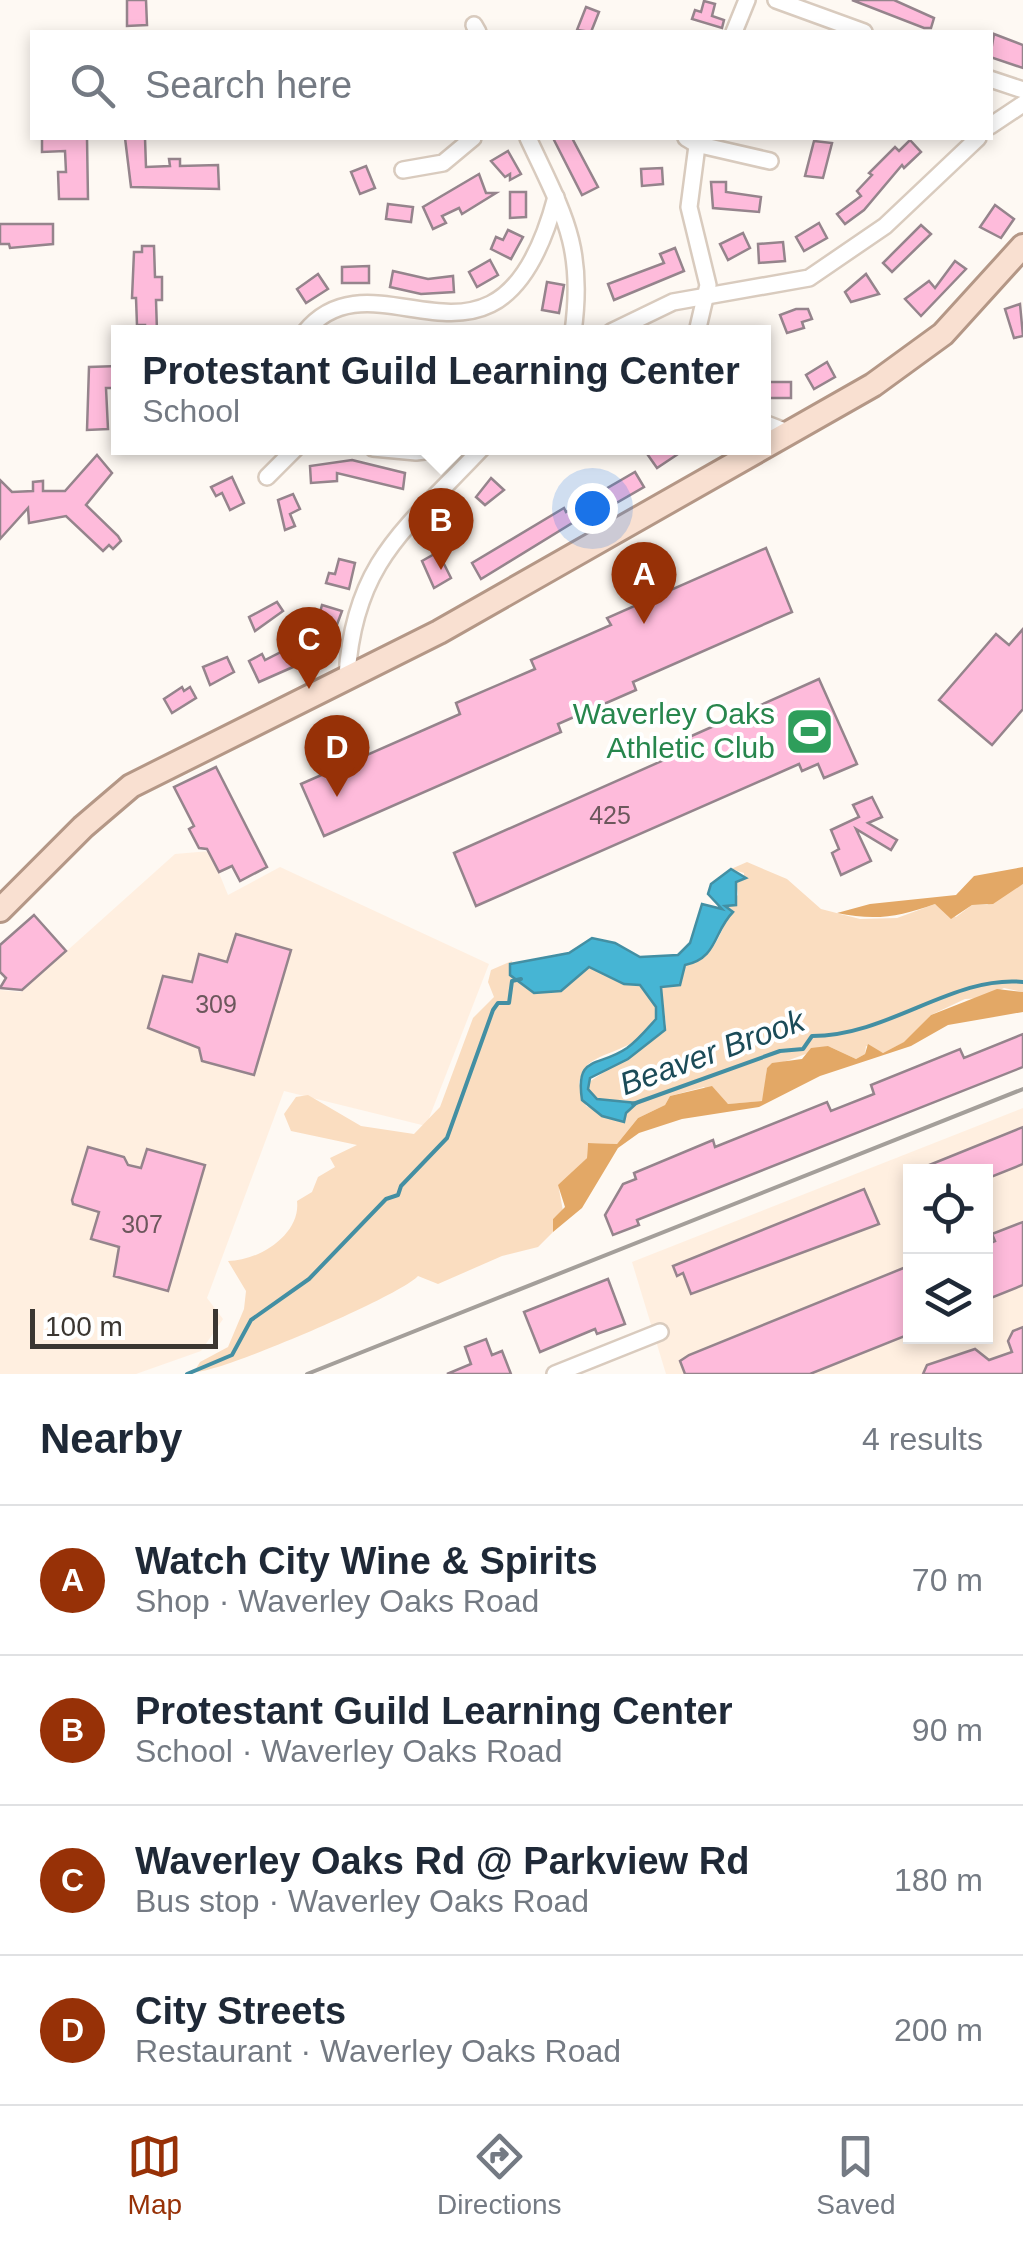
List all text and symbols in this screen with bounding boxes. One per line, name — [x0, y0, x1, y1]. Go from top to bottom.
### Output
search box — [30, 30, 993, 140]
icon: search — [65, 58, 120, 113]
text: Search here — [145, 64, 352, 106]
popup — [111, 325, 771, 455]
text: Protestant Guild Learning Center — [142, 350, 740, 392]
text: School — [142, 393, 240, 429]
your location — [567, 483, 618, 534]
pin: B — [408, 488, 474, 570]
pin: A — [612, 542, 676, 624]
pin: C — [276, 606, 342, 689]
place label: Waverley Oaks Athletic Club — [573, 697, 775, 764]
sports icon: Waverley Oaks Athletic Club — [784, 705, 836, 757]
pin: D — [304, 714, 370, 797]
house number: 425 — [589, 801, 631, 829]
house number: 309 — [195, 990, 237, 1018]
water label: Beaver Brook — [615, 1001, 811, 1102]
map controls — [903, 1164, 993, 1344]
button: locate — [903, 1164, 993, 1254]
house number: 307 — [121, 1210, 163, 1238]
button: layers — [903, 1254, 993, 1344]
scale bar — [30, 1304, 218, 1348]
text: 100 m — [45, 1311, 123, 1342]
text: Nearby — [40, 1415, 182, 1462]
text: 4 results — [862, 1421, 983, 1457]
text: Watch City Wine & Spirits — [135, 1540, 598, 1582]
text: A — [61, 1562, 84, 1598]
text: 70 m — [912, 1562, 983, 1598]
text: Shop · Waverley Oaks Road — [135, 1583, 539, 1619]
text: Protestant Guild Learning Center — [135, 1690, 733, 1732]
text: B — [61, 1712, 84, 1748]
text: 90 m — [912, 1712, 983, 1748]
text: School · Waverley Oaks Road — [135, 1733, 562, 1769]
text: Waverley Oaks Rd @ Parkview Rd — [135, 1840, 749, 1882]
text: C — [61, 1862, 84, 1898]
text: 180 m — [894, 1862, 983, 1898]
text: Bus stop · Waverley Oaks Road — [135, 1883, 589, 1919]
text: City Streets — [135, 1990, 346, 2032]
text: D — [61, 2012, 84, 2048]
text: 200 m — [894, 2012, 983, 2048]
text: Restaurant · Waverley Oaks Road — [135, 2033, 621, 2069]
tab: Map — [127, 2129, 182, 2221]
tab: Directions — [437, 2129, 562, 2221]
tab: Saved — [816, 2129, 896, 2221]

